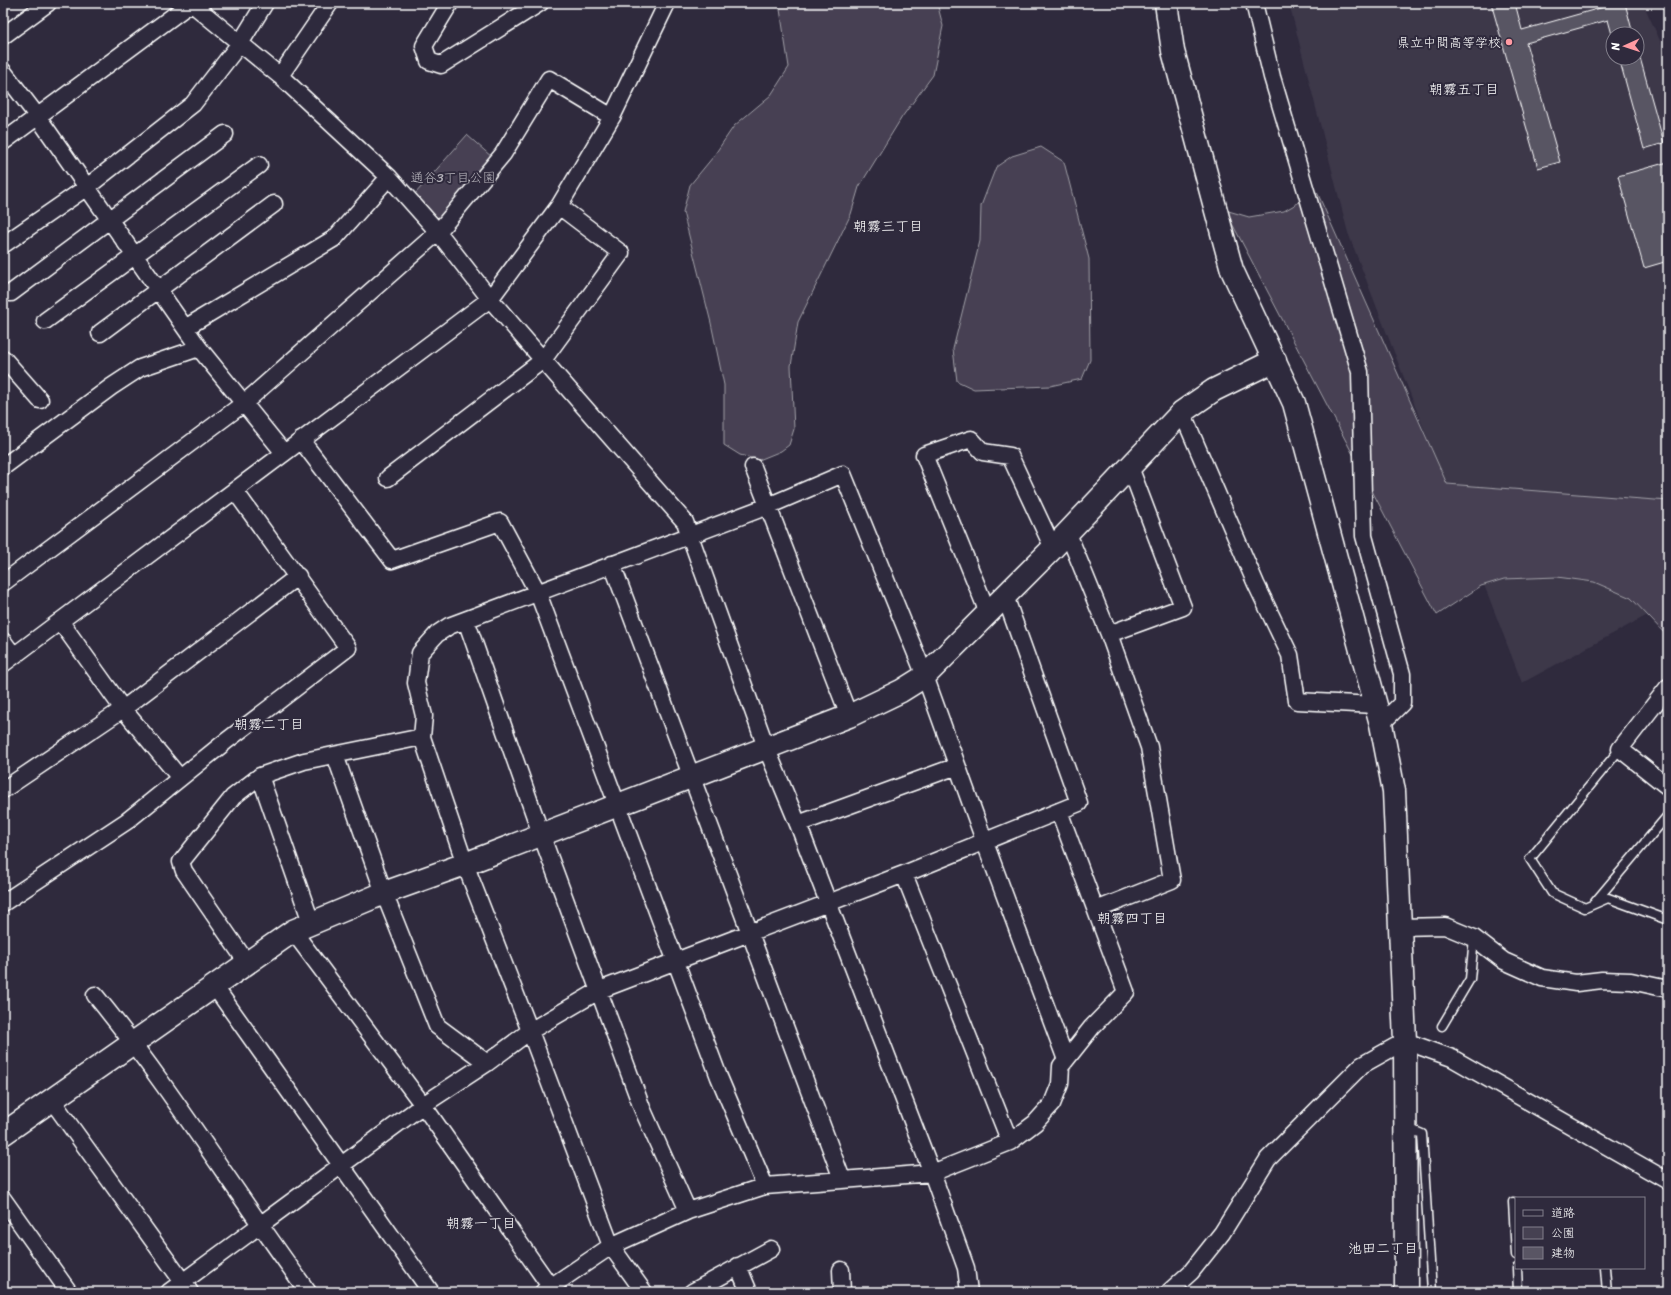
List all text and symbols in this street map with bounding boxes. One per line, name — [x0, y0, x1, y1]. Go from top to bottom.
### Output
north arrow — [1605, 26, 1645, 66]
place label: 県立中間高等学校 — [1397, 31, 1501, 54]
marker: 県立中間高等学校 — [1504, 37, 1514, 47]
text: N — [1606, 42, 1625, 52]
district label: 朝霧五丁目 — [1429, 77, 1499, 102]
park label: 通谷3丁目公園 — [410, 166, 496, 189]
district label: 朝霧三丁目 — [853, 214, 923, 239]
district label: 朝霧二丁目 — [234, 712, 304, 737]
district label: 朝霧四丁目 — [1097, 906, 1167, 931]
legend — [1515, 1197, 1645, 1269]
text: 道路 — [1551, 1202, 1575, 1224]
district label: 朝霧一丁目 — [446, 1211, 516, 1236]
text: 公園 — [1551, 1222, 1575, 1244]
district label: 池田二丁目 — [1348, 1236, 1418, 1261]
text: 建物 — [1551, 1242, 1575, 1264]

